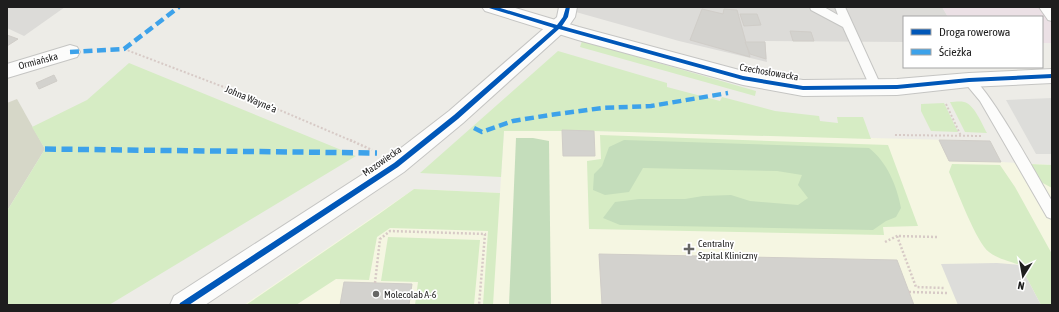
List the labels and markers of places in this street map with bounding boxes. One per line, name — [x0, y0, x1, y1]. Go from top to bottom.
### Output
place label: Centralny Szpital Kliniczny — [698, 238, 758, 261]
marker: Centralny Szpital Kliniczny — [683, 243, 695, 255]
marker: Molecolab A-6 — [371, 289, 381, 299]
place label: Molecolab A-6 — [384, 289, 437, 300]

